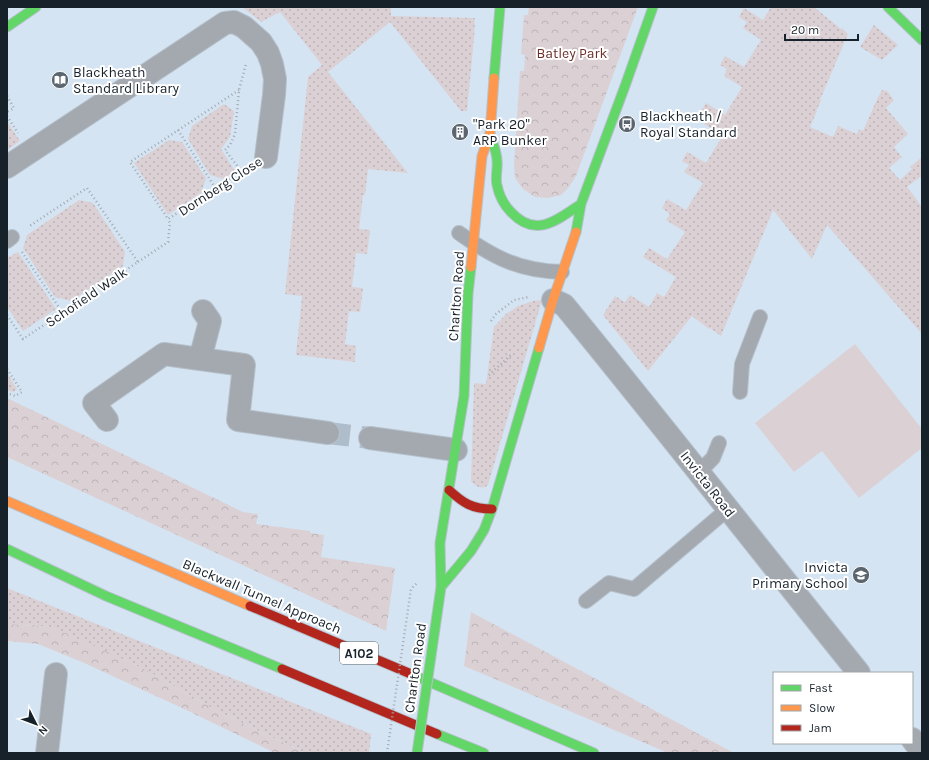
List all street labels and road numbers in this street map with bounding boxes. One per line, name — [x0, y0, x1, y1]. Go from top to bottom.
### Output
street label: Dornberg Close — [175, 153, 265, 220]
street label: Charlton Road — [445, 250, 468, 342]
street label: Schofield Walk — [42, 264, 131, 331]
street label: Invicta Road — [676, 448, 739, 521]
street label: Blackwall Tunnel Approach — [180, 555, 344, 638]
street label: Charlton Road — [401, 622, 430, 714]
road number: A102 — [340, 642, 378, 664]

